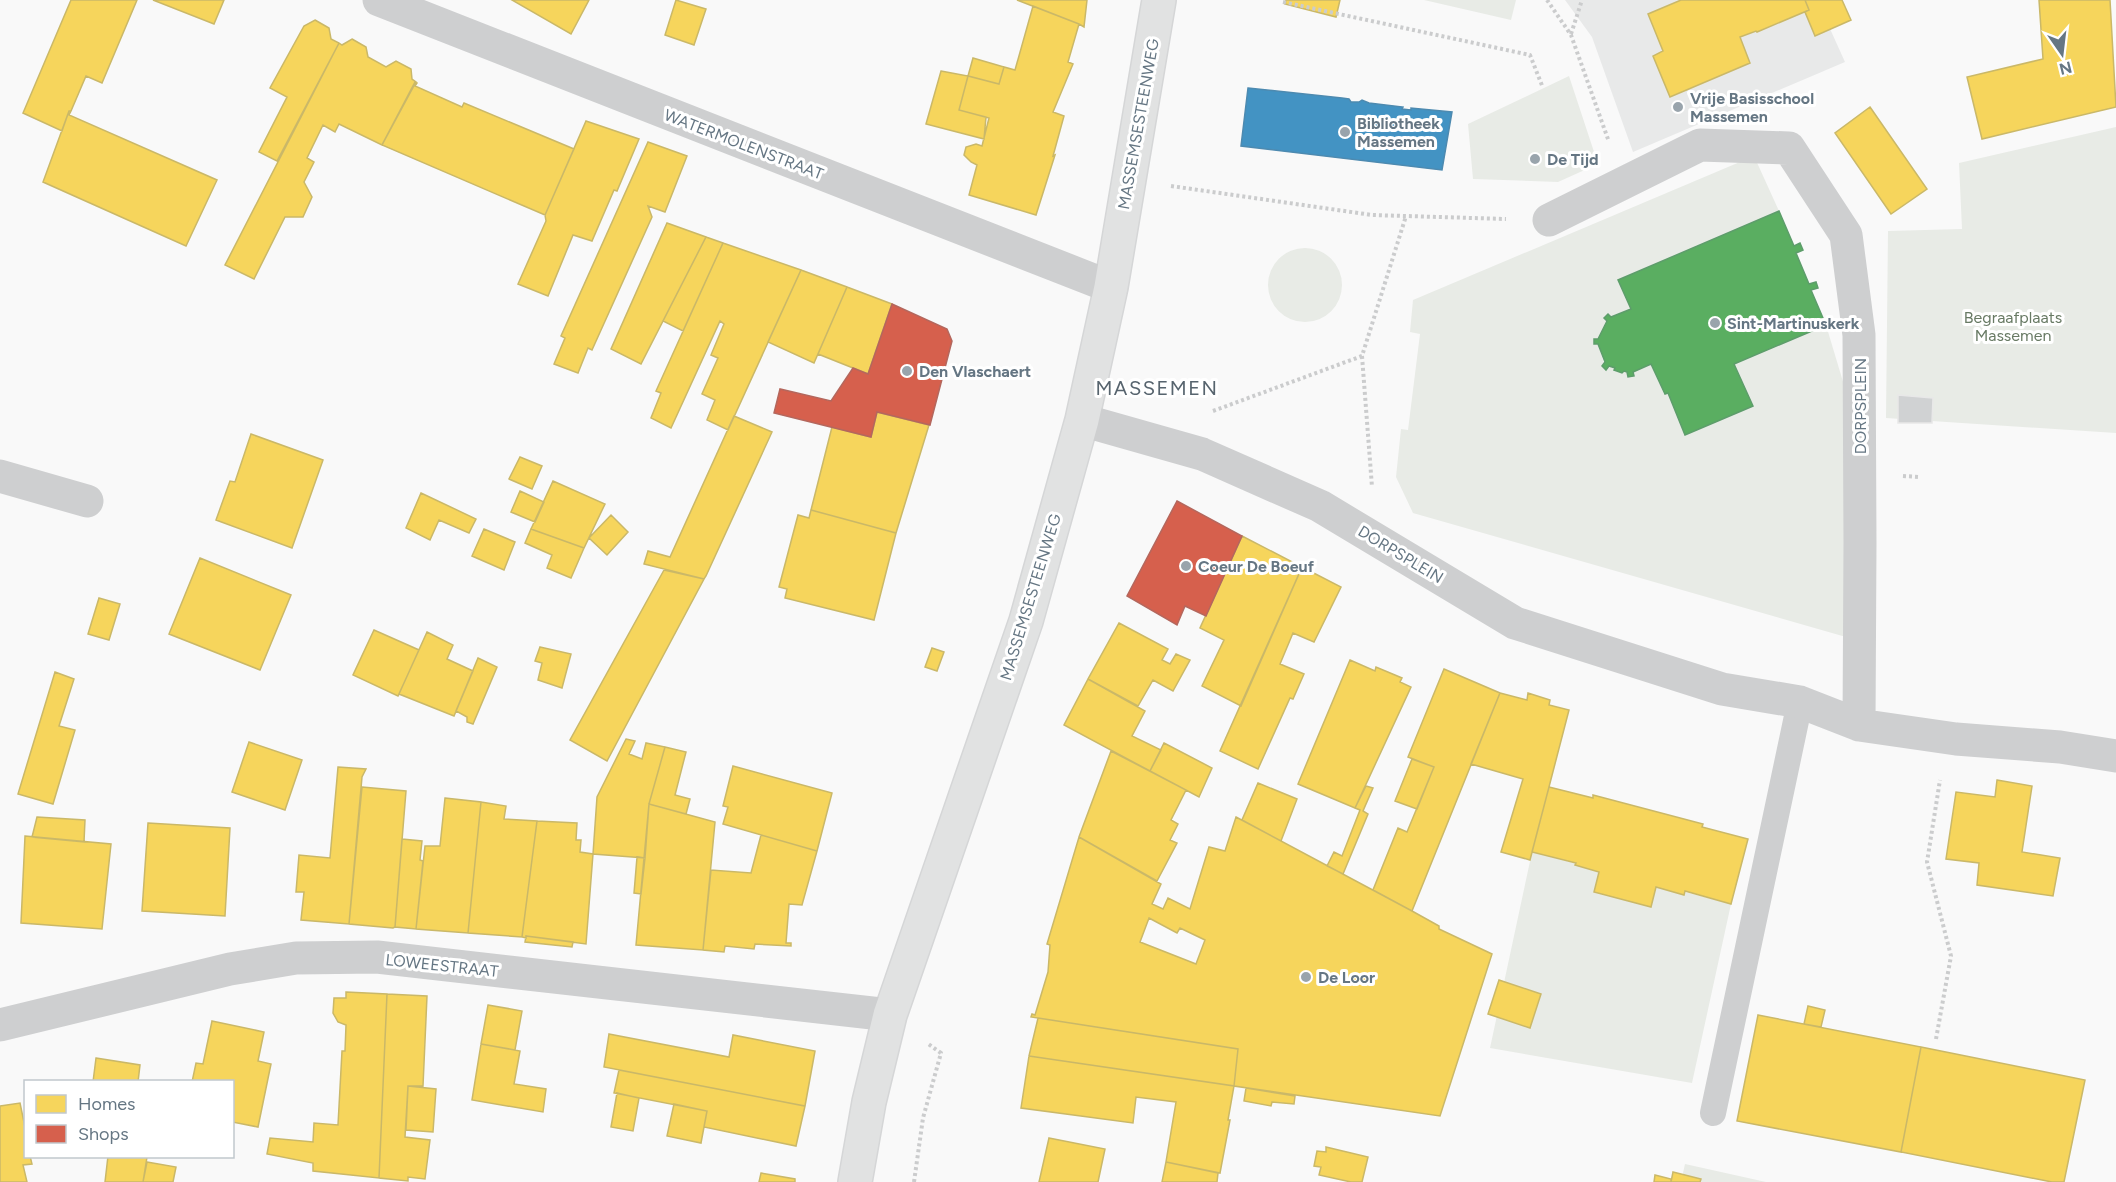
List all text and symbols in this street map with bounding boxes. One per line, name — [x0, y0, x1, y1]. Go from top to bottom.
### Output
north arrow — [2032, 24, 2092, 84]
street label: MASSEMSESTEENWEG — [1114, 37, 1163, 211]
text: N — [2057, 57, 2074, 79]
place label: Vrije Basisschool Massemen — [1690, 89, 1814, 126]
marker: Vrije Basisschool Massemen — [1671, 100, 1685, 114]
street label: WATERMOLENSTRAAT — [662, 105, 826, 184]
place label: Bibliotheek Massemen — [1357, 114, 1440, 151]
marker: Bibliotheek Massemen — [1338, 125, 1352, 139]
place label: De Tijd — [1547, 150, 1599, 169]
marker: De Tijd — [1528, 152, 1542, 166]
park label: Begraafplaats Massemen — [1964, 308, 2062, 345]
place label: Sint-Martinuskerk — [1727, 314, 1860, 333]
marker: Sint-Martinuskerk — [1708, 316, 1722, 330]
street label: DORPSPLEIN — [1851, 358, 1870, 454]
place label: Den Vlaschaert — [919, 362, 1031, 381]
marker: Den Vlaschaert — [900, 364, 914, 378]
district label: MASSEMEN — [1095, 376, 1219, 400]
street label: MASSEMSESTEENWEG — [996, 512, 1065, 683]
street label: DORPSPLEIN — [1355, 521, 1447, 587]
place label: Coeur De Boeuf — [1198, 557, 1315, 576]
marker: Coeur De Boeuf — [1179, 559, 1193, 573]
street label: LOWEESTRAAT — [384, 950, 500, 981]
place label: De Loor — [1318, 968, 1375, 987]
marker: De Loor — [1299, 970, 1313, 984]
legend — [24, 1080, 234, 1158]
text: Homes — [78, 1093, 136, 1115]
text: Shops — [78, 1123, 129, 1145]

